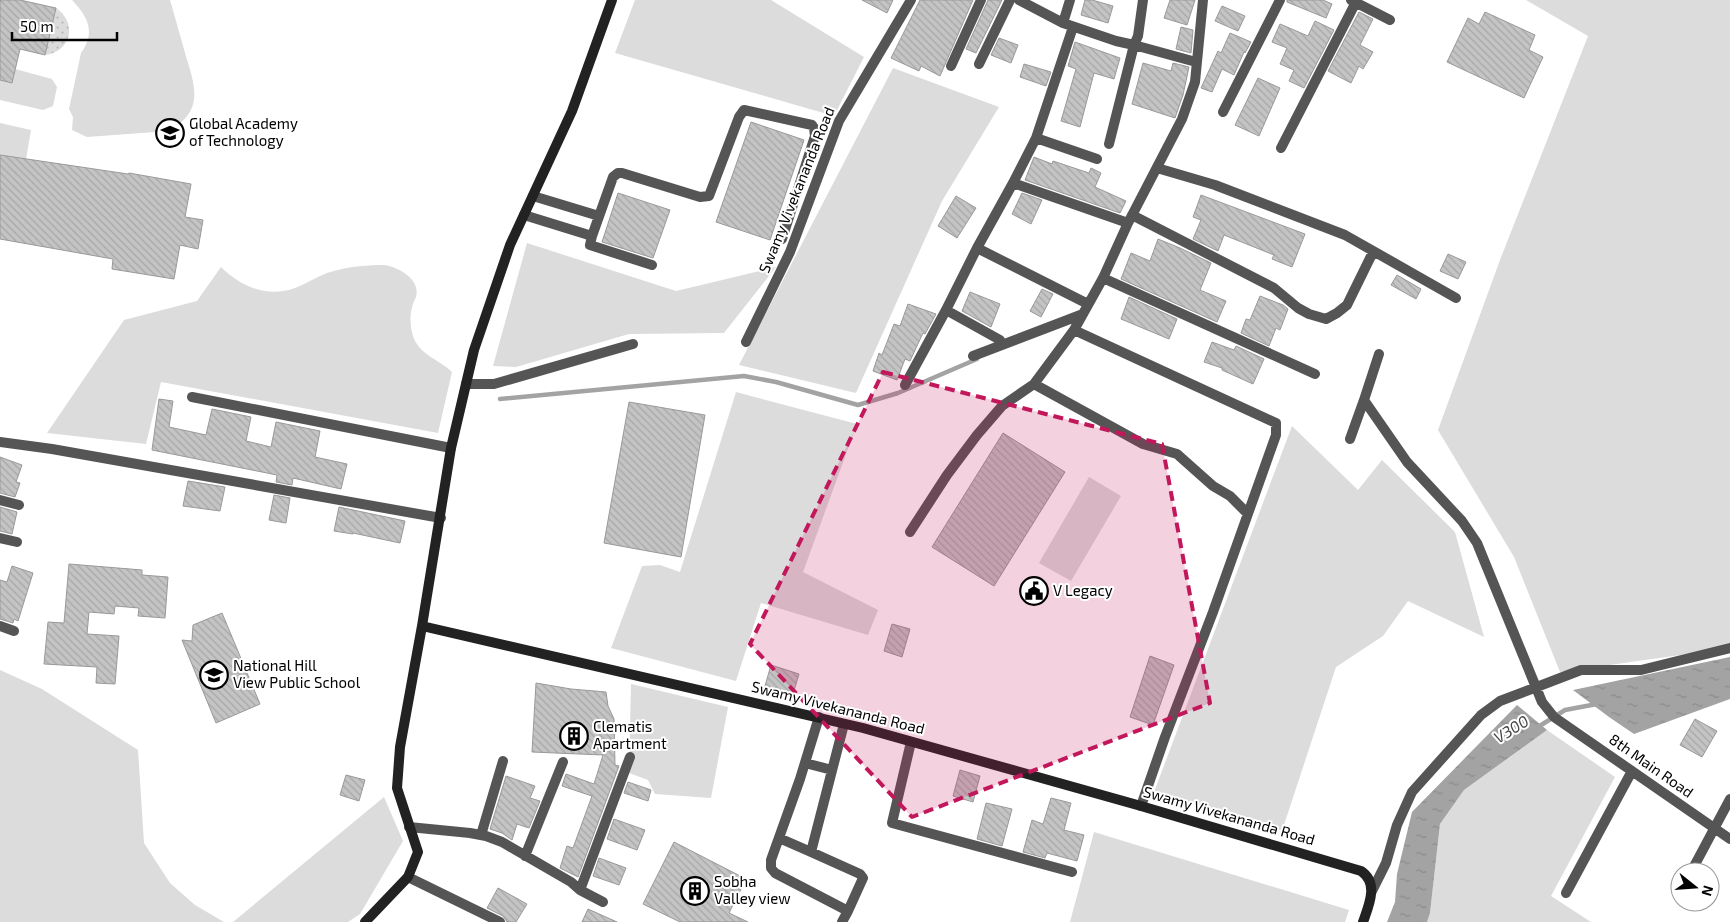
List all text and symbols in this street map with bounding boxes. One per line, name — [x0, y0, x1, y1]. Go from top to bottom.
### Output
scale bar — [12, 10, 118, 42]
text: 50 m — [20, 17, 54, 35]
street label: Swamy Vivekananda Road — [754, 104, 838, 275]
place label: Global Academy of Technology — [189, 114, 298, 149]
school or university icon: Global Academy of Technology — [155, 118, 185, 148]
public building icon: V Legacy — [1019, 576, 1049, 606]
place label: V Legacy — [1053, 581, 1113, 599]
place label: National Hill View Public School — [233, 656, 361, 691]
school or university icon: National Hill View Public School — [199, 660, 229, 690]
street label: Swamy Vivekananda Road — [750, 677, 927, 737]
water label: V300 — [1490, 711, 1532, 747]
place label: Clematis Apartment — [593, 717, 667, 752]
building icon: Clematis Apartment — [559, 721, 589, 751]
street label: 8th Main Road — [1606, 730, 1697, 801]
street label: Swamy Vivekananda Road — [1141, 782, 1317, 848]
north arrow — [1670, 862, 1720, 912]
place label: Sobha Valley view — [714, 872, 791, 907]
building icon: Sobha Valley view — [680, 876, 710, 906]
text: N — [1698, 884, 1718, 898]

